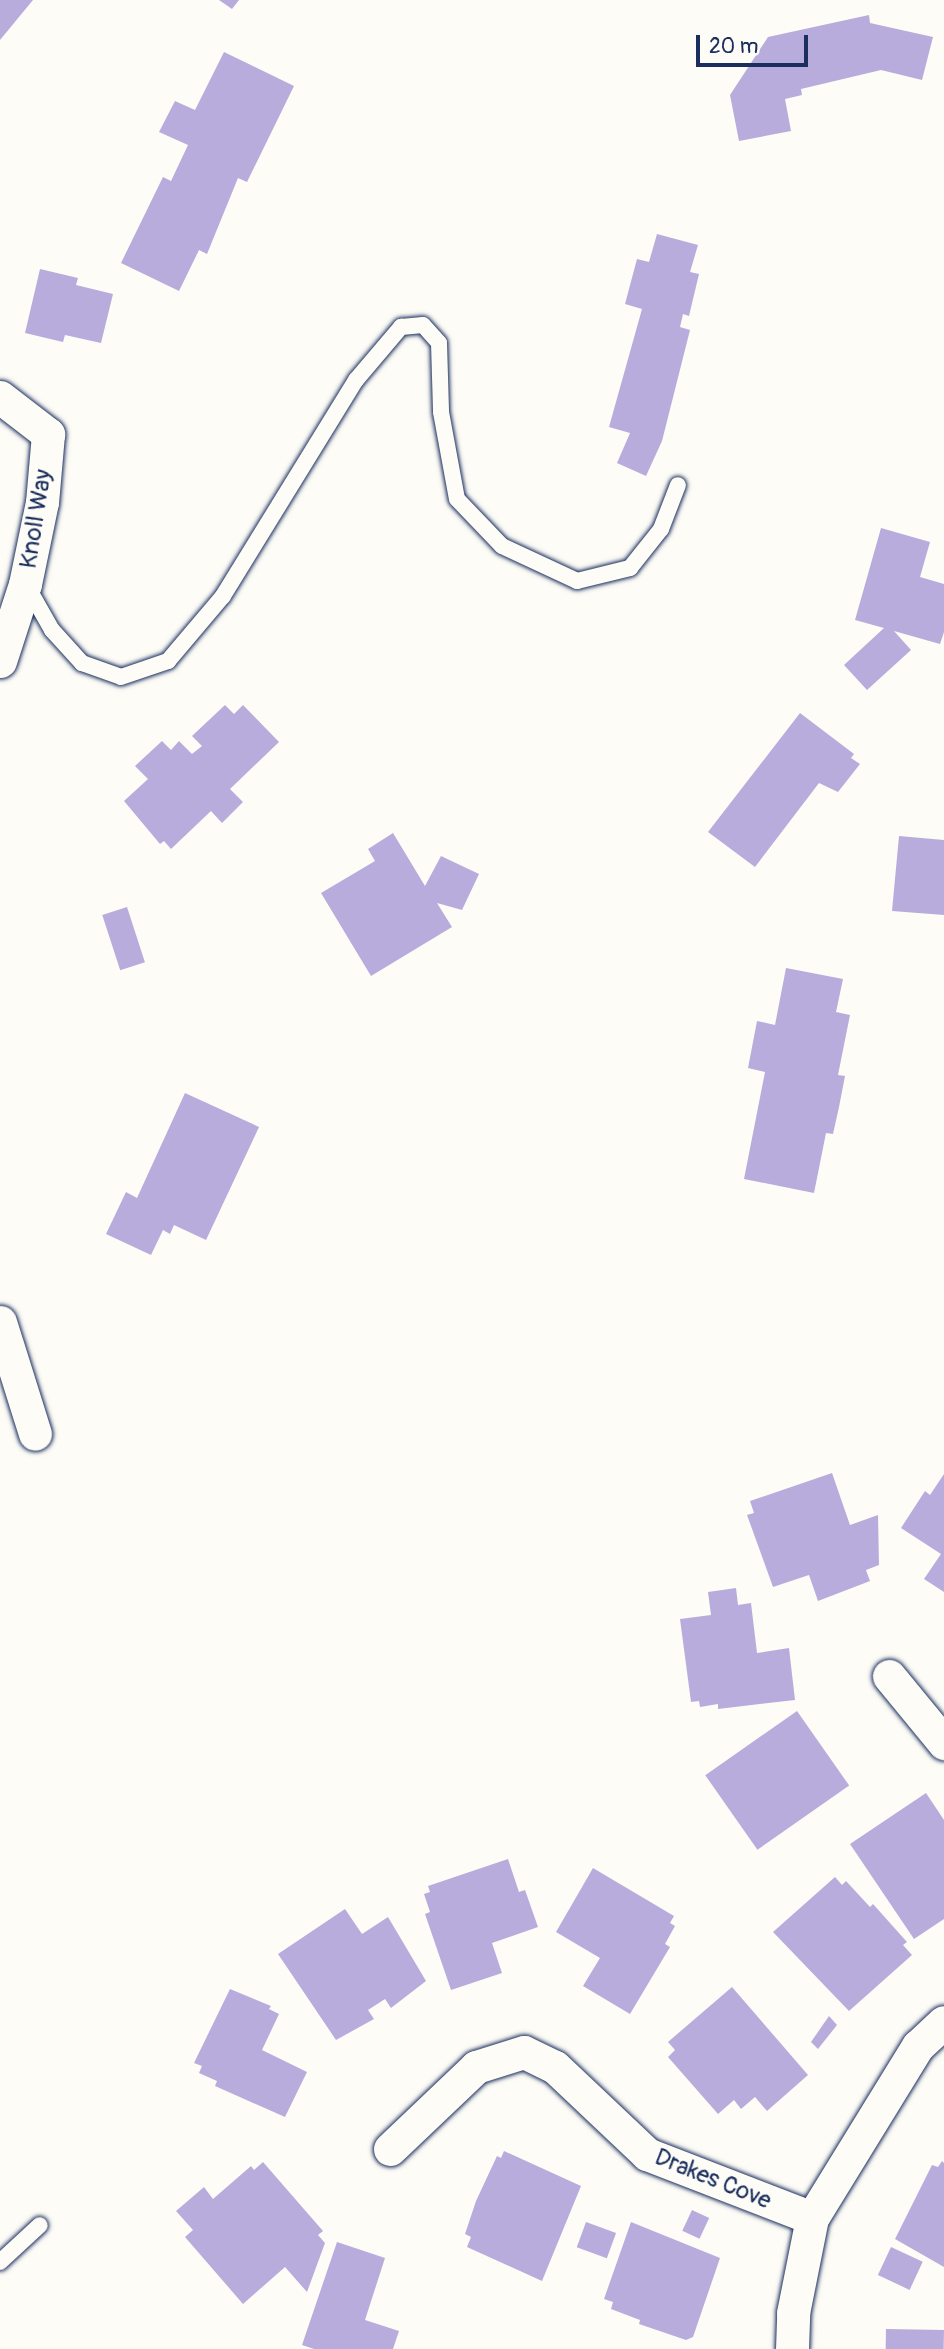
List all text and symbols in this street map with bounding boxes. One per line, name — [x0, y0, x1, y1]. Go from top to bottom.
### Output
scale bar — [699, 21, 811, 65]
text: 20 m — [709, 33, 758, 60]
street label: Knoll Way — [14, 467, 58, 571]
street label: Drakes Cove — [651, 2143, 775, 2215]

